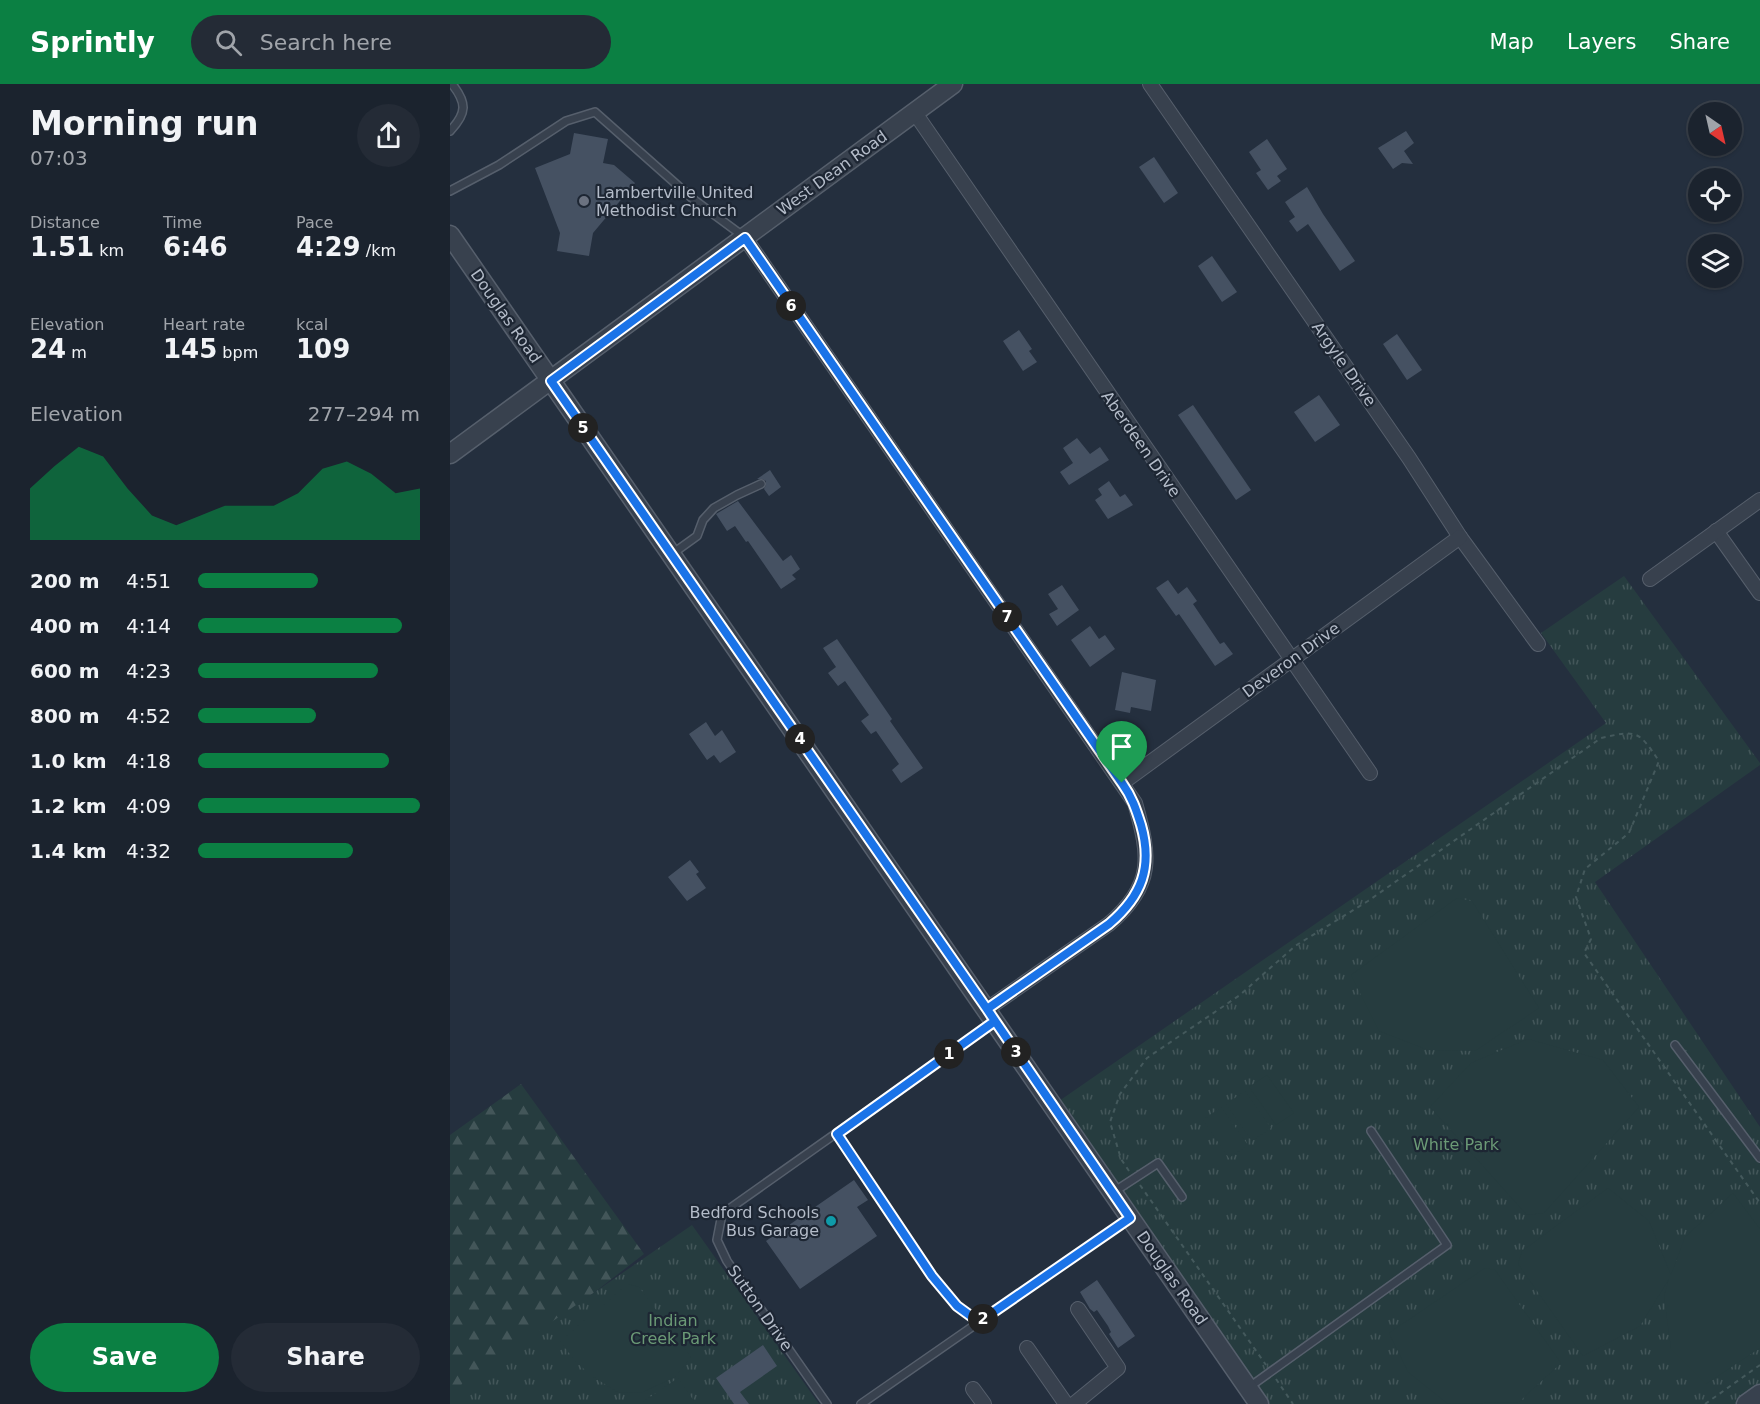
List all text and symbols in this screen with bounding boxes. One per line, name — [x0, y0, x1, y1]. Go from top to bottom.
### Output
search box — [191, 15, 611, 69]
text: Sprintly — [30, 26, 155, 59]
icon: search — [212, 26, 245, 59]
text: Search here — [260, 30, 392, 55]
text: Map — [1490, 30, 1534, 54]
text: Layers — [1567, 30, 1636, 54]
text: Share — [1669, 30, 1730, 54]
north arrow — [1688, 102, 1742, 156]
map controls — [1688, 102, 1742, 288]
text: Morning run — [30, 104, 258, 143]
button: share — [357, 104, 420, 167]
street label: West Dean Road — [773, 127, 891, 219]
text: 07:03 — [30, 146, 88, 170]
button: locate — [1688, 168, 1742, 222]
place label: Lambertville United Methodist Church — [596, 183, 753, 220]
marker: Lambertville United Methodist Church — [577, 194, 591, 208]
text: Distance — [30, 213, 100, 232]
text: Time — [163, 213, 202, 232]
text: Pace — [296, 213, 333, 232]
text: 1.51 — [30, 232, 94, 262]
text: 6:46 — [163, 232, 228, 262]
text: 4:29 — [296, 232, 361, 262]
button: layers — [1688, 234, 1742, 288]
text: km — [94, 241, 124, 260]
text: /km — [361, 241, 396, 260]
street label: Douglas Road — [467, 265, 545, 367]
pin: 6 — [776, 291, 806, 321]
text: 6 — [785, 296, 797, 315]
text: Elevation — [30, 315, 104, 334]
text: Heart rate — [163, 315, 245, 334]
text: kcal — [296, 315, 328, 334]
street label: Argyle Drive — [1308, 318, 1380, 410]
text: 24 — [30, 334, 66, 364]
text: 145 — [163, 334, 217, 364]
text: 109 — [296, 334, 350, 364]
text: m — [66, 343, 87, 362]
text: bpm — [217, 343, 258, 362]
street label: Aberdeen Drive — [1097, 387, 1185, 501]
text: Elevation — [30, 402, 123, 426]
text: 277–294 m — [308, 402, 420, 426]
pin: 5 — [568, 413, 598, 443]
text: 5 — [577, 418, 589, 437]
text: 200 m — [30, 569, 100, 593]
text: 4:51 — [126, 569, 171, 593]
pin: 7 — [992, 602, 1022, 632]
text: 7 — [1001, 607, 1013, 626]
text: 400 m — [30, 614, 100, 638]
text: 4:14 — [126, 614, 171, 638]
street label: Deveron Drive — [1239, 618, 1343, 702]
text: 600 m — [30, 659, 100, 683]
text: 4:23 — [126, 659, 171, 683]
text: 800 m — [30, 704, 100, 728]
text: 4:52 — [126, 704, 171, 728]
pin — [1096, 721, 1147, 783]
pin: 4 — [785, 724, 815, 754]
text: 4 — [794, 729, 806, 748]
icon: arrive — [1105, 730, 1138, 763]
text: 1.0 km — [30, 749, 107, 773]
text: 4:18 — [126, 749, 171, 773]
text: 1.2 km — [30, 794, 107, 818]
text: 4:09 — [126, 794, 171, 818]
text: 1.4 km — [30, 839, 107, 863]
text: 4:32 — [126, 839, 171, 863]
pin: 3 — [1001, 1037, 1031, 1067]
pin: 1 — [934, 1039, 964, 1069]
text: 3 — [1010, 1042, 1022, 1061]
text: 1 — [943, 1044, 955, 1063]
park label: White Park — [1413, 1135, 1500, 1154]
place label: Bedford Schools Bus Garage — [690, 1203, 819, 1240]
marker: Bedford Schools Bus Garage — [824, 1214, 838, 1228]
street label: Douglas Road — [1133, 1227, 1211, 1329]
street label: Sutton Drive — [723, 1261, 797, 1355]
pin: 2 — [968, 1304, 998, 1334]
text: 2 — [977, 1309, 989, 1328]
park label: Indian Creek Park — [630, 1311, 717, 1348]
button: Save — [30, 1323, 219, 1392]
button: Share — [231, 1323, 420, 1392]

